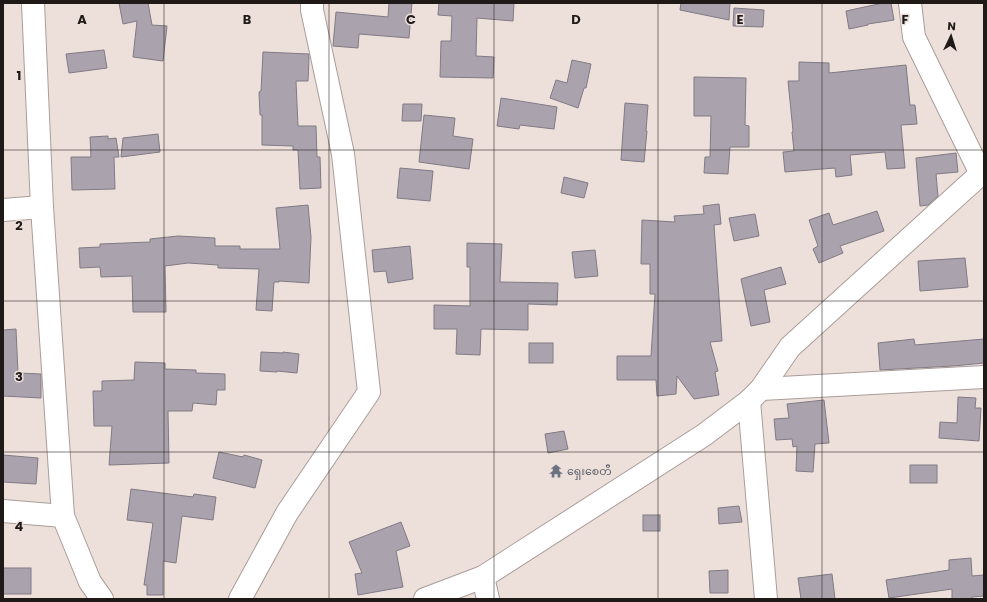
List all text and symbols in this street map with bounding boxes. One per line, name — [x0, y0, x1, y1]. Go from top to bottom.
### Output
text: A — [77, 10, 87, 29]
text: B — [243, 10, 252, 29]
text: C — [406, 10, 416, 29]
text: D — [571, 10, 581, 29]
text: E — [736, 10, 744, 29]
text: F — [901, 10, 909, 29]
north arrow — [931, 16, 971, 56]
text: N — [947, 18, 956, 34]
text: 1 — [17, 66, 21, 85]
text: 2 — [15, 216, 23, 235]
text: 3 — [15, 367, 23, 386]
temple icon: ရှေးစေတီ — [548, 463, 564, 479]
place label: ရှေးစေတီ — [567, 463, 612, 480]
text: 4 — [15, 517, 24, 536]

